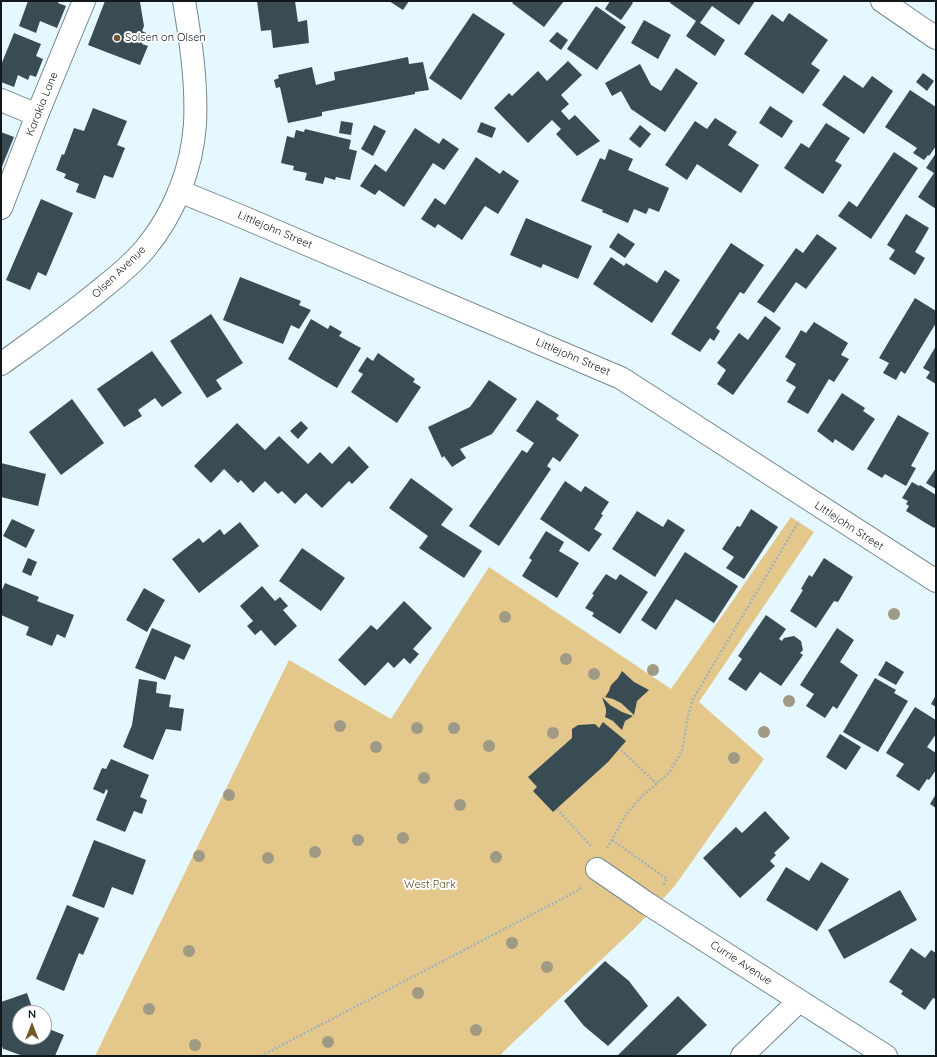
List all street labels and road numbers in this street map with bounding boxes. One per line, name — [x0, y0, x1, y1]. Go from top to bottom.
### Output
street label: Karakia Lane — [23, 70, 61, 138]
street label: Littlejohn Street — [236, 208, 314, 252]
street label: Olsen Avenue — [89, 243, 149, 301]
street label: Littlejohn Street — [534, 335, 612, 379]
street label: Littlejohn Street — [812, 499, 886, 553]
street label: Currie Avenue — [708, 938, 774, 988]

